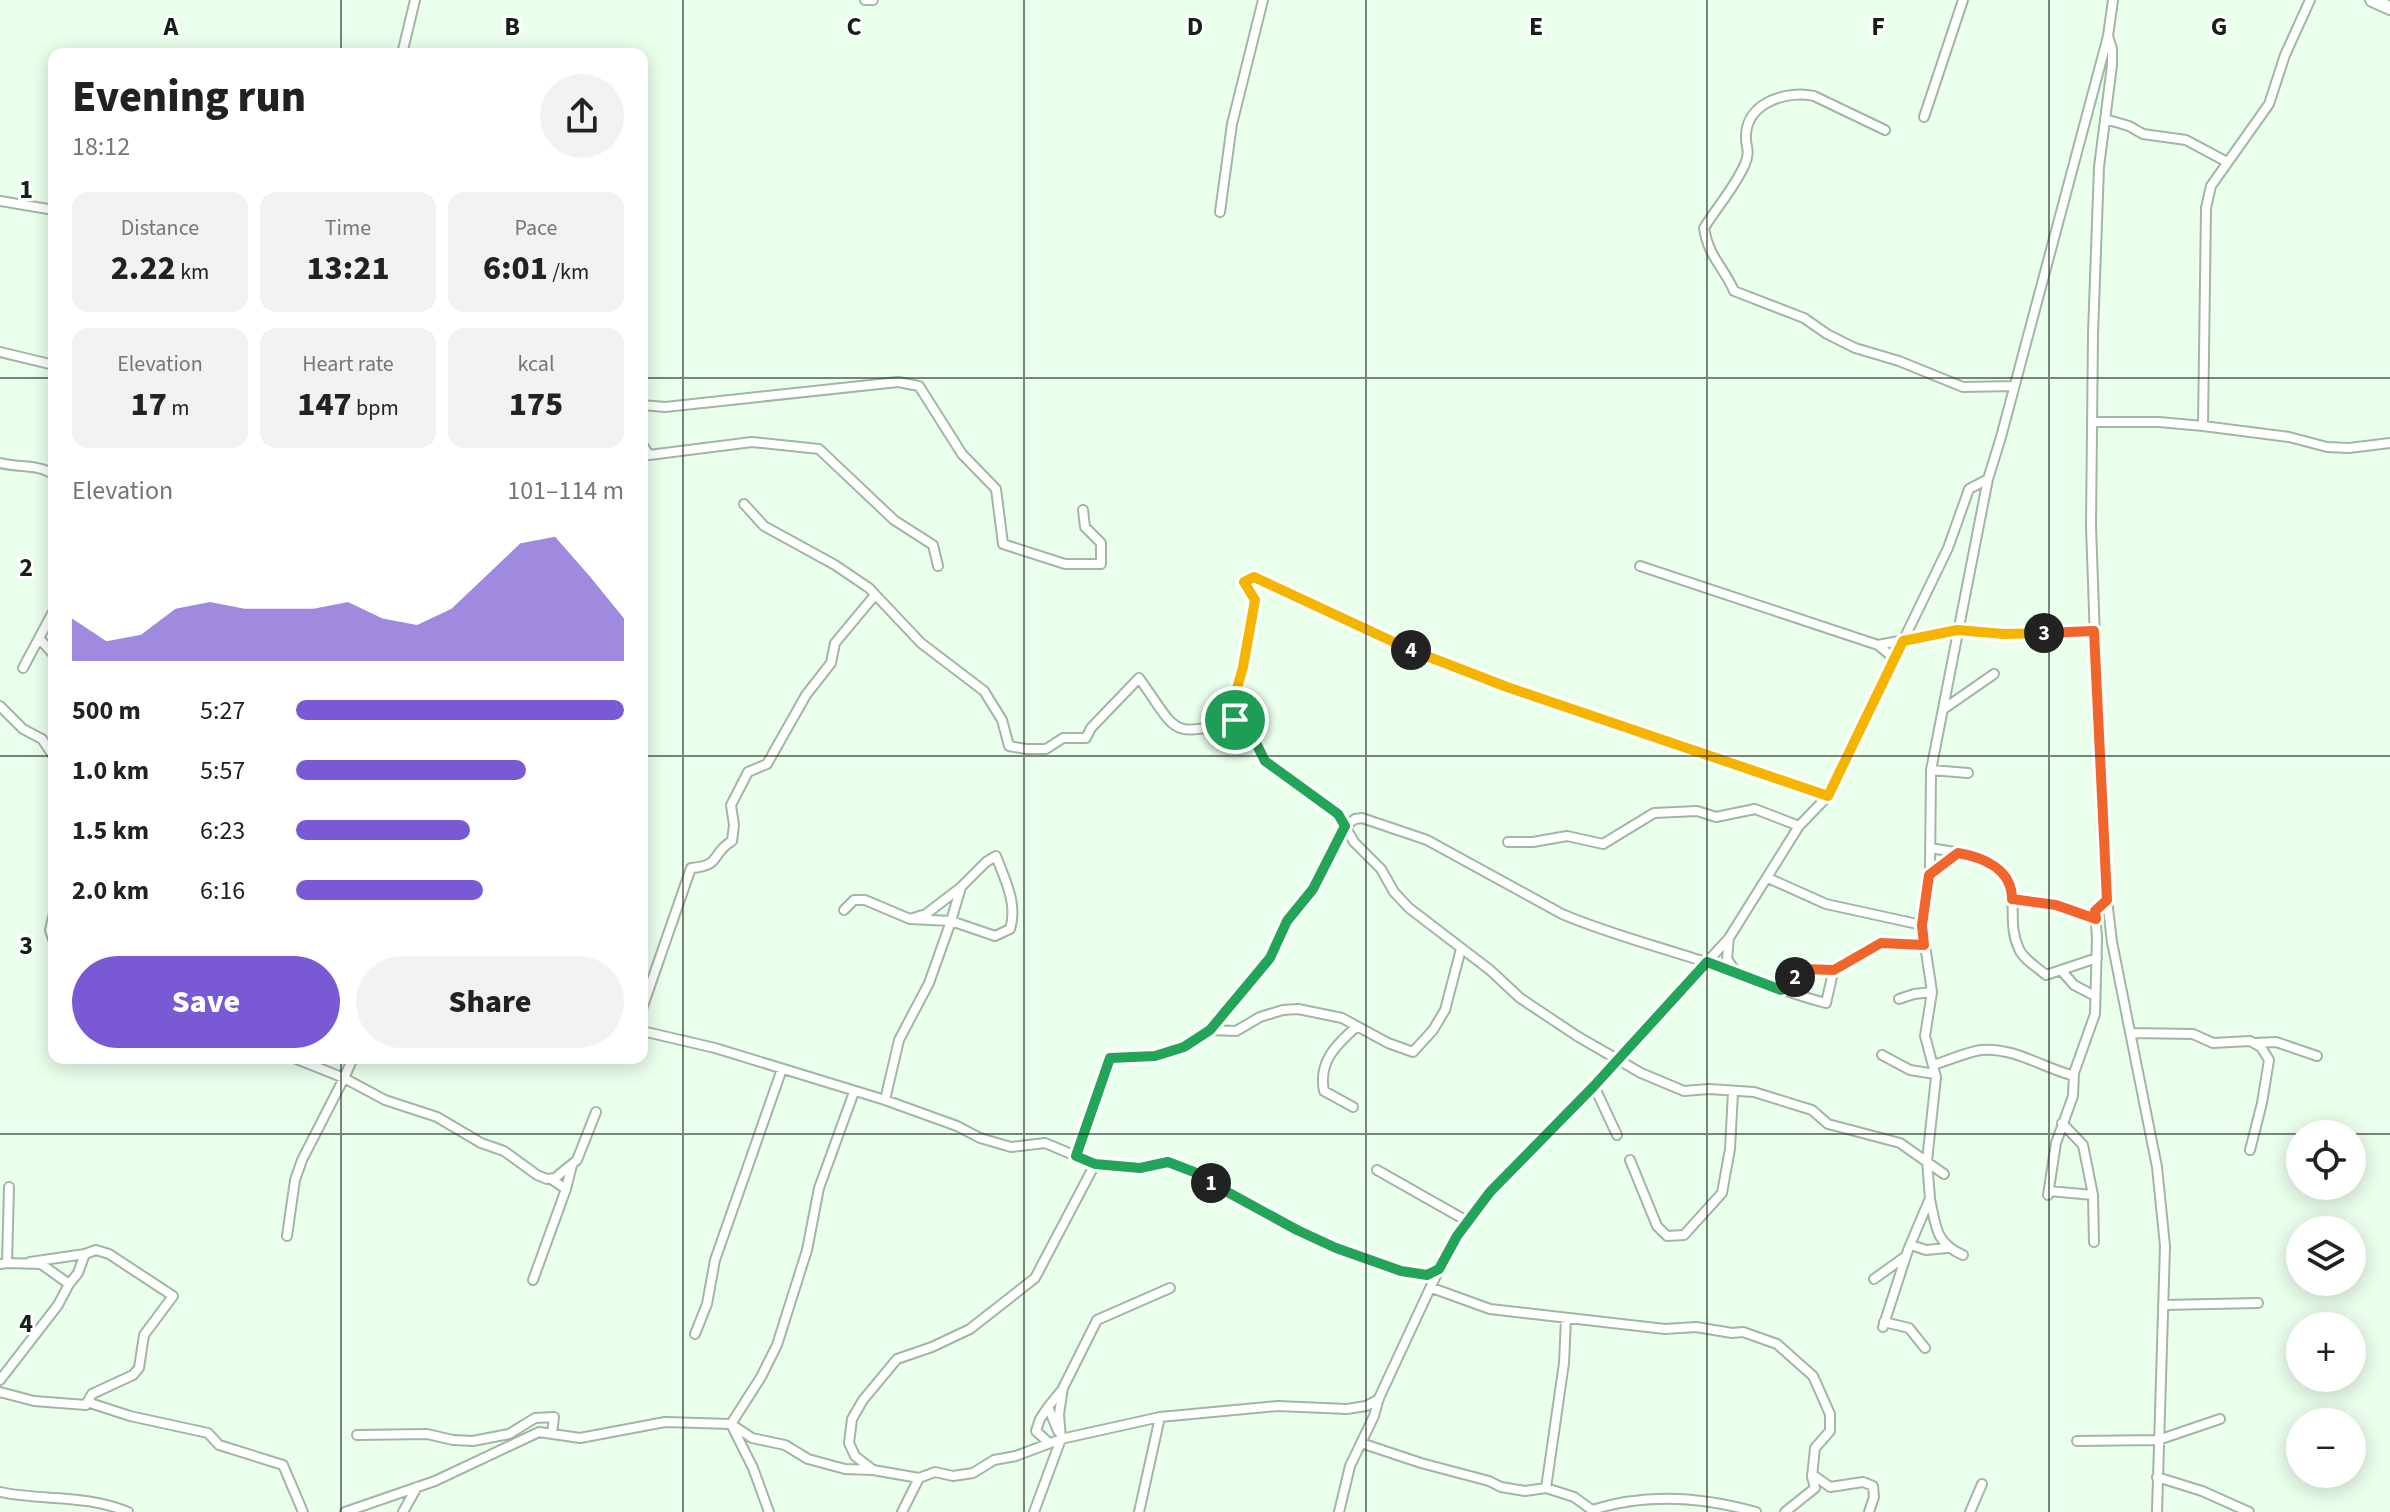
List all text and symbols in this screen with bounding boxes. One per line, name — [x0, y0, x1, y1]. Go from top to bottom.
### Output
text: A — [163, 8, 180, 45]
text: B — [504, 8, 520, 45]
text: C — [846, 8, 862, 45]
text: D — [1187, 8, 1203, 45]
text: E — [1529, 8, 1543, 45]
text: F — [1871, 8, 1885, 45]
text: G — [2211, 8, 2227, 45]
text: Evening run — [72, 66, 306, 129]
button: share — [540, 74, 624, 158]
text: 18:12 — [72, 128, 130, 165]
text: 1 — [19, 171, 33, 208]
text: Distance — [121, 212, 199, 244]
text: Time — [325, 212, 371, 244]
text: Pace — [514, 212, 558, 244]
text: 2.22 — [111, 244, 176, 293]
text: 13:21 — [306, 244, 390, 293]
text: 6:01 — [483, 244, 548, 293]
text: km — [176, 256, 209, 288]
text: /km — [548, 256, 589, 288]
text: Elevation — [117, 348, 203, 380]
text: Heart rate — [302, 348, 394, 380]
text: kcal — [517, 348, 555, 380]
text: 17 — [131, 380, 167, 429]
text: 147 — [297, 380, 352, 429]
text: 175 — [509, 380, 563, 429]
text: m — [167, 392, 189, 424]
text: bpm — [352, 392, 399, 424]
text: Elevation — [72, 472, 173, 509]
text: 101–114 m — [507, 472, 624, 509]
text: 2 — [19, 549, 33, 586]
pin: 3 — [2024, 613, 2064, 653]
text: 3 — [2038, 617, 2050, 649]
pin: 4 — [1391, 630, 1431, 670]
text: 4 — [1405, 634, 1417, 666]
pin — [1201, 686, 1269, 754]
text: 500 m — [72, 692, 141, 729]
text: 5:27 — [200, 692, 245, 729]
icon: arrive — [1213, 698, 1257, 742]
text: 1.0 km — [72, 752, 149, 789]
text: 5:57 — [200, 752, 245, 789]
text: 1.5 km — [72, 812, 149, 849]
text: 6:23 — [200, 812, 245, 849]
text: 2.0 km — [72, 872, 149, 909]
text: 6:16 — [200, 872, 245, 909]
text: 3 — [19, 927, 33, 964]
button: Save — [72, 956, 340, 1048]
button: Share — [356, 956, 624, 1048]
pin: 2 — [1775, 957, 1815, 997]
text: 2 — [1789, 961, 1801, 993]
map controls — [2286, 1120, 2366, 1488]
button: locate — [2286, 1120, 2366, 1200]
pin: 1 — [1191, 1163, 1231, 1203]
text: 1 — [1205, 1167, 1217, 1199]
button: layers — [2286, 1216, 2366, 1296]
text: 4 — [19, 1305, 33, 1342]
button: + — [2286, 1312, 2366, 1392]
button: − — [2286, 1408, 2366, 1488]

